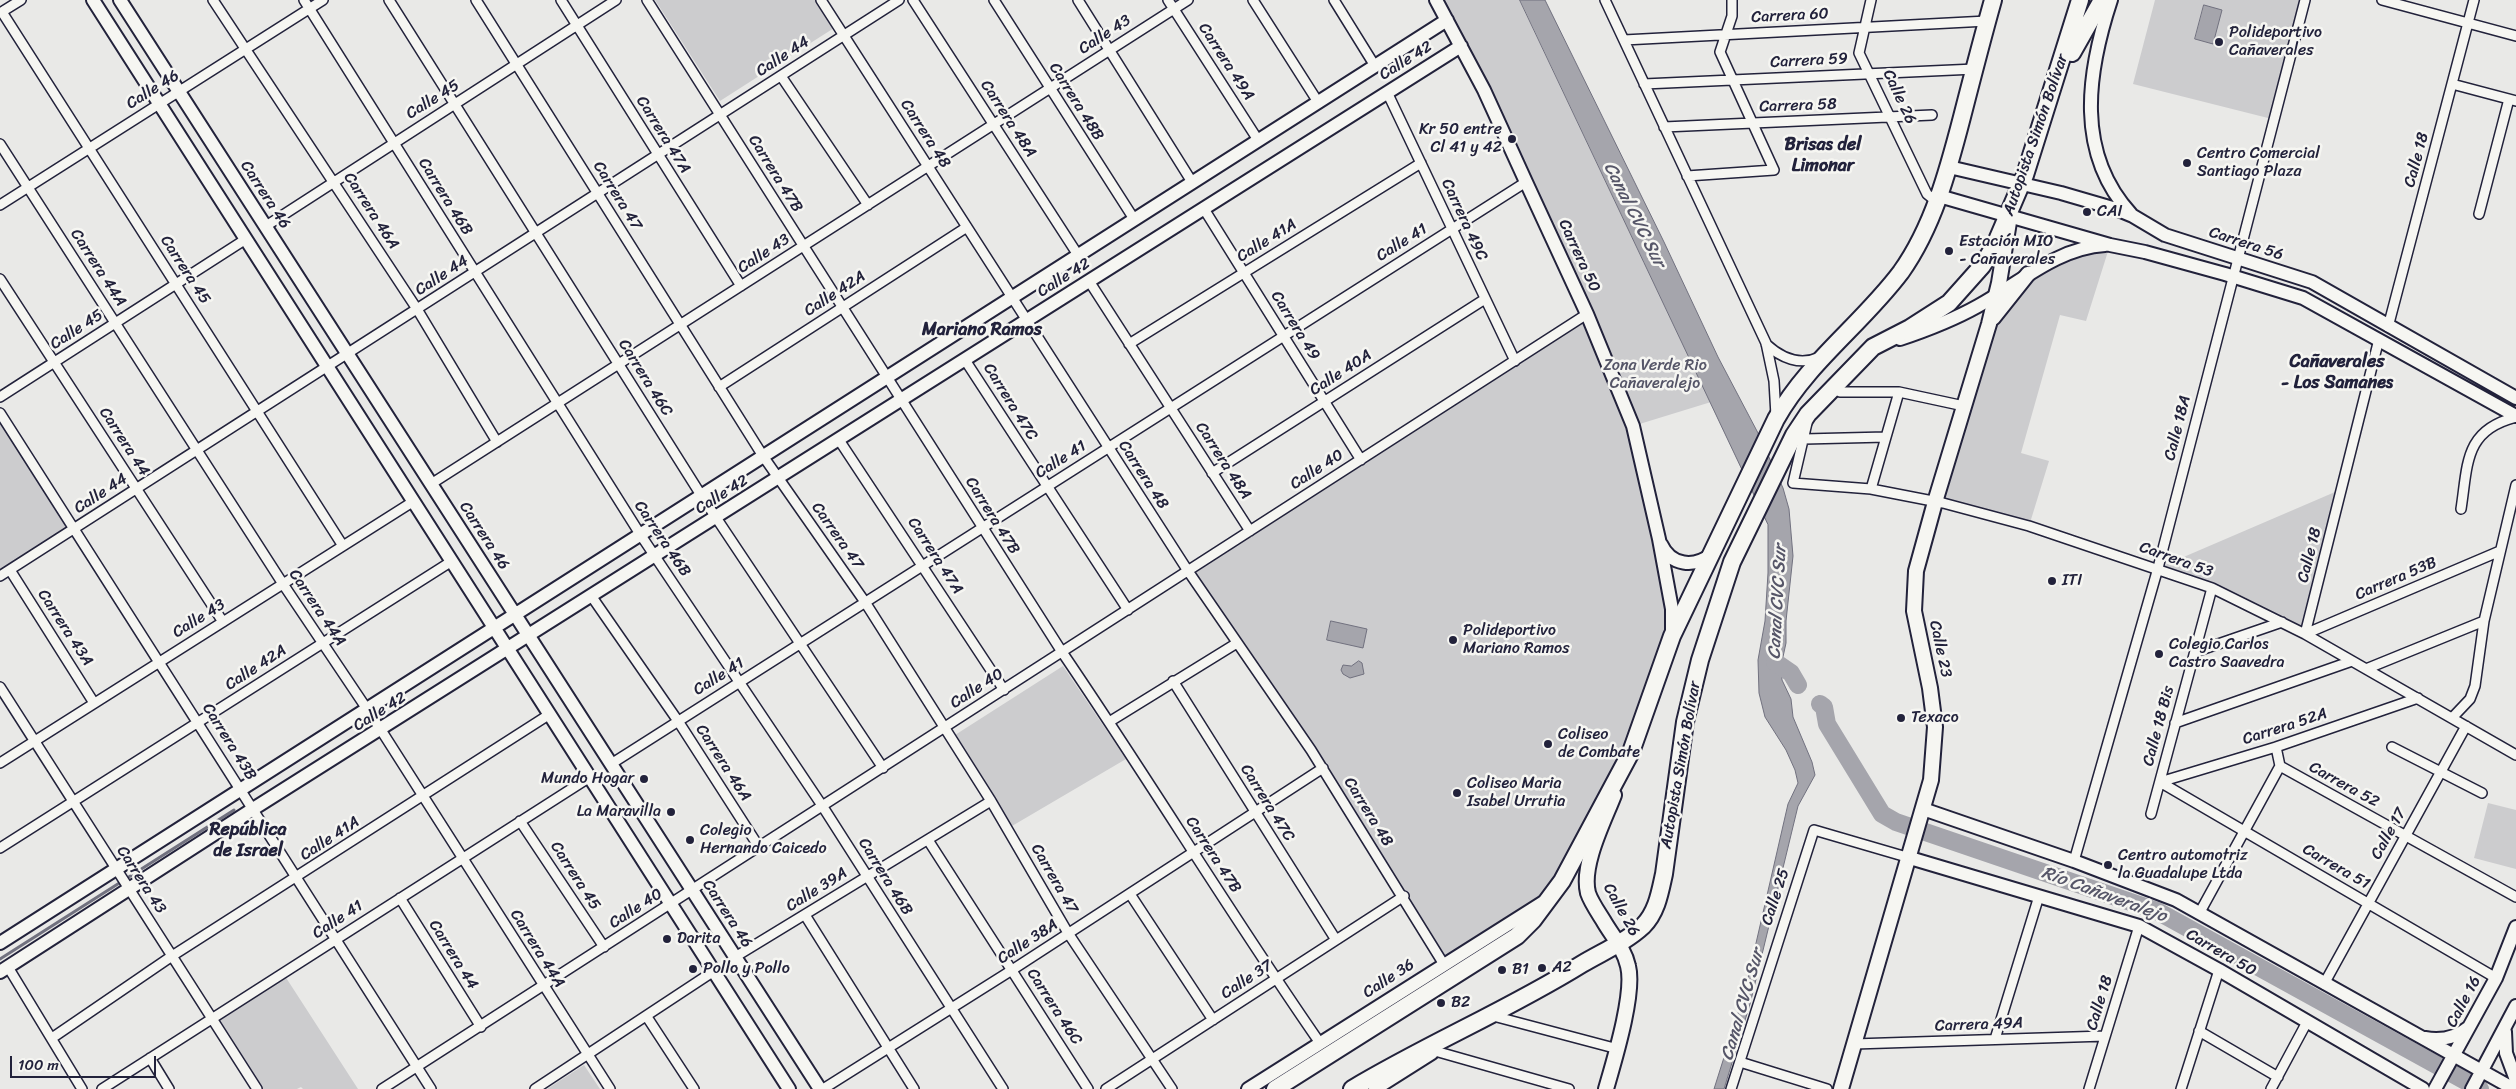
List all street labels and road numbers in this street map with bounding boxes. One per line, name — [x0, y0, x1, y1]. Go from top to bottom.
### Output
street label: Carrera 60 — [1751, 4, 1829, 28]
street label: Calle 43 — [1075, 11, 1135, 59]
street label: Carrera 49A — [1194, 20, 1258, 104]
street label: Calle 44 — [753, 33, 813, 81]
street label: Calle 42 — [1376, 37, 1436, 85]
street label: Carrera 59 — [1770, 49, 1848, 73]
street label: Autopista Simón Bolívar — [1999, 52, 2073, 218]
street label: Carrera 48B — [1045, 60, 1107, 144]
street label: Calle 46 — [123, 66, 183, 114]
street label: Calle 26 — [1878, 67, 1920, 127]
street label: Calle 45 — [403, 76, 463, 124]
street label: Carrera 48A — [976, 77, 1040, 161]
street label: Carrera 47A — [632, 93, 694, 177]
street label: Carrera 58 — [1759, 95, 1837, 117]
street label: Carrera 48 — [896, 96, 954, 172]
street label: Calle 18 — [2400, 130, 2434, 190]
street label: Carrera 47B — [744, 132, 806, 216]
street label: Carrera 46B — [414, 155, 476, 239]
street label: Carrera 46 — [236, 157, 294, 233]
street label: Carrera 47 — [588, 158, 646, 234]
street label: Carrera 46A — [339, 169, 403, 253]
street label: Carrera 49C — [1437, 176, 1491, 264]
street label: Calle 41A — [1234, 215, 1300, 267]
street label: Carrera 50 — [1554, 217, 1604, 295]
street label: Calle 41 — [1373, 220, 1431, 266]
street label: Carrera 56 — [2206, 223, 2286, 265]
street label: Carrera 44A — [66, 226, 130, 310]
street label: Calle 43 — [734, 230, 794, 278]
street label: Carrera 45 — [156, 232, 214, 308]
street label: Calle 44 — [412, 252, 472, 300]
street label: Calle 42 — [1034, 254, 1094, 302]
street label: Calle 42A — [801, 267, 869, 321]
street label: Carrera 49 — [1266, 288, 1324, 364]
street label: Calle 45 — [47, 306, 107, 354]
street label: Carrera 46C — [614, 336, 676, 420]
street label: Calle 40A — [1306, 346, 1376, 400]
street label: Carrera 47C — [979, 360, 1041, 444]
street label: Calle 18A — [2161, 393, 2195, 463]
street label: Carrera 44 — [95, 404, 153, 480]
street label: Carrera 48A — [1191, 419, 1255, 503]
street label: Calle 41 — [1032, 437, 1090, 483]
street label: Carrera 48 — [1114, 437, 1172, 513]
street label: Calle 40 — [1287, 446, 1347, 494]
street label: Calle 44 — [71, 470, 131, 518]
street label: Calle 42 — [692, 471, 752, 519]
street label: Carrera 47B — [961, 474, 1023, 558]
street label: Carrera 46B — [630, 497, 694, 581]
street label: Carrera 46 — [455, 498, 513, 574]
street label: Carrera 47 — [807, 499, 867, 573]
street label: Carrera 47A — [903, 514, 967, 598]
street label: Calle 18 — [2294, 525, 2326, 585]
street label: Carrera 53 — [2137, 538, 2215, 582]
street label: Carrera 53B — [2352, 553, 2440, 605]
street label: Carrera 44A — [284, 566, 350, 650]
street label: Carrera 43A — [33, 586, 97, 670]
street label: Calle 43 — [169, 595, 229, 643]
street label: Calle 23 — [1925, 619, 1955, 679]
street label: Calle 42A — [222, 641, 290, 695]
street label: Calle 41 — [690, 654, 748, 700]
street label: Calle 40 — [947, 665, 1007, 713]
street label: Autopista Simón Bolívar — [1657, 680, 1705, 850]
street label: Calle 18 Bis — [2139, 684, 2179, 768]
street label: Calle 42 — [350, 688, 410, 736]
street label: Carrera 43B — [198, 700, 260, 784]
street label: Carrera 52A — [2240, 704, 2330, 750]
street label: Carrera 46A — [691, 721, 755, 805]
street label: Carrera 52 — [2306, 758, 2382, 812]
street label: Carrera 47C — [1236, 761, 1298, 845]
street label: Carrera 48 — [1339, 774, 1397, 850]
street label: Calle 17 — [2367, 805, 2411, 863]
street label: Calle 41A — [297, 813, 363, 865]
street label: Carrera 47B — [1181, 813, 1245, 897]
street label: Carrera 46B — [854, 835, 916, 919]
street label: Carrera 45 — [546, 838, 604, 914]
street label: Carrera 51 — [2299, 840, 2373, 894]
street label: Carrera 47 — [1026, 841, 1082, 917]
street label: Carrera 43 — [112, 843, 170, 917]
street label: Calle 39A — [783, 864, 851, 916]
street label: Calle 25 — [1758, 866, 1794, 928]
street label: Carrera 46 — [698, 876, 756, 952]
street label: Calle 26 — [1599, 880, 1643, 940]
street label: Calle 40 — [606, 885, 666, 933]
street label: Calle 41 — [309, 897, 367, 943]
street label: Carrera 44A — [505, 906, 569, 992]
street label: Calle 38A — [994, 915, 1062, 969]
street label: Carrera 44 — [424, 917, 482, 993]
street label: Carrera 50 — [2182, 925, 2260, 981]
street label: Calle 36 — [1360, 955, 1418, 1003]
street label: Calle 37 — [1218, 956, 1276, 1004]
street label: Carrera 46C — [1022, 965, 1086, 1049]
street label: Calle 18 — [2083, 973, 2117, 1033]
street label: Calle 16 — [2443, 973, 2485, 1031]
street label: Carrera 49A — [1934, 1014, 2024, 1036]

